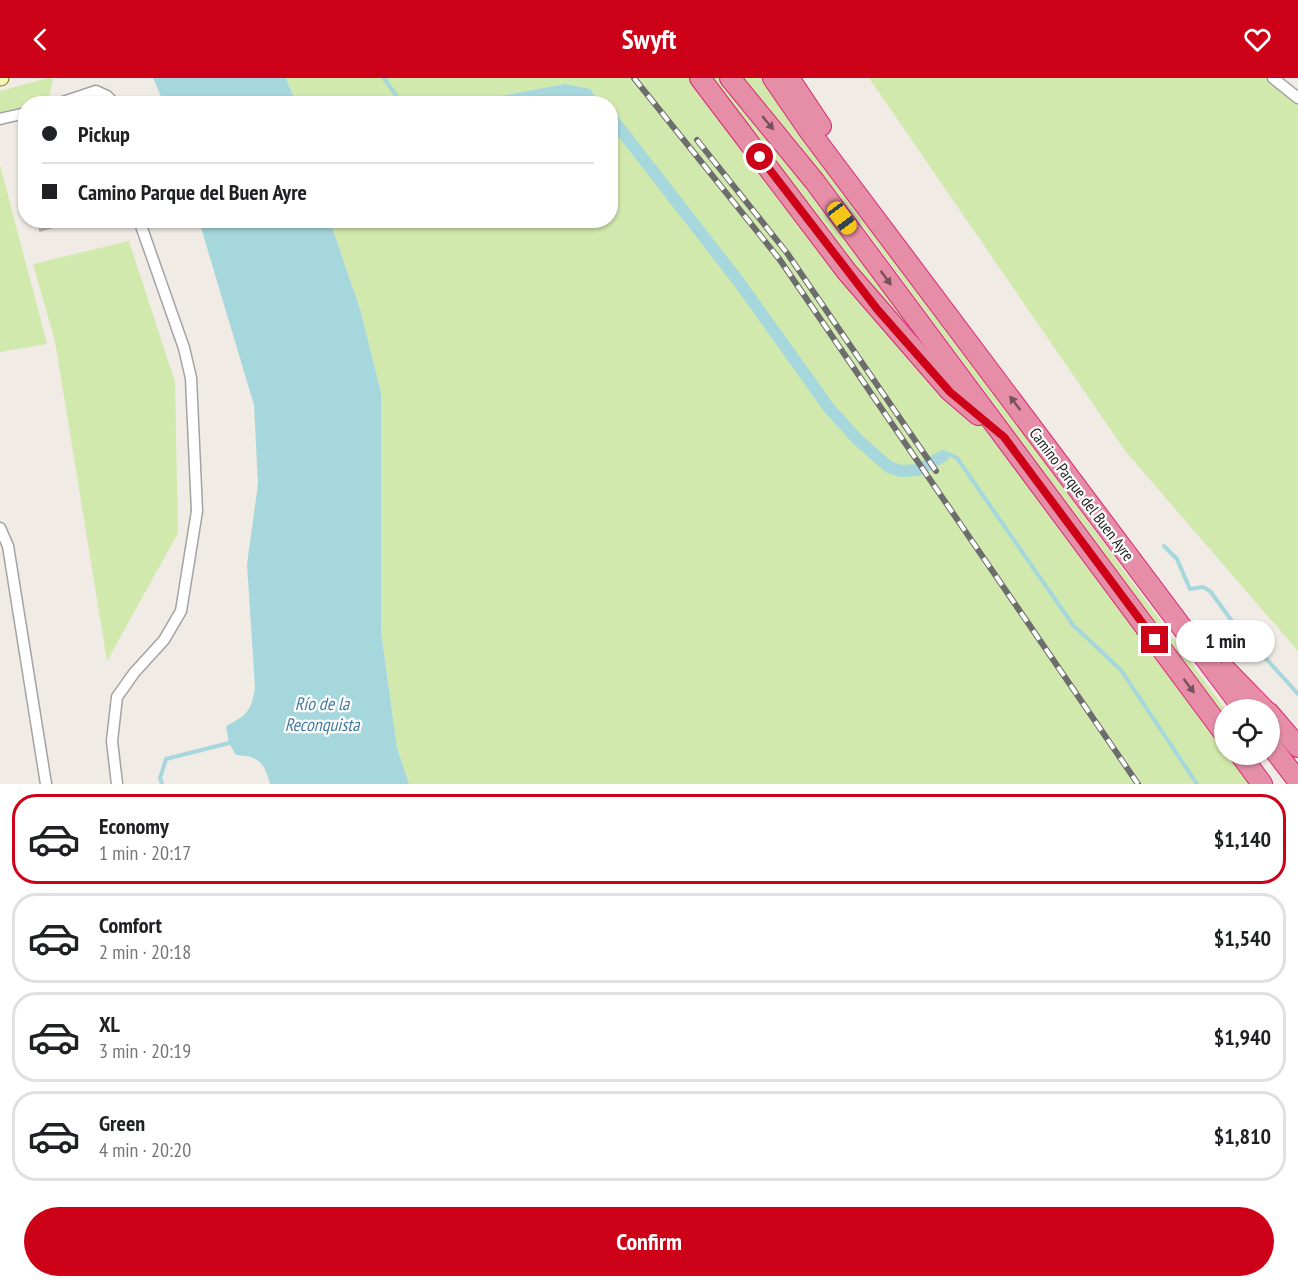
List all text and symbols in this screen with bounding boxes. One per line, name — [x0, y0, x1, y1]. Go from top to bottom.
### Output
text: Swyft — [622, 22, 676, 56]
icon: back — [24, 23, 57, 56]
icon: heart — [1241, 23, 1274, 56]
one-way arrow — [761, 115, 774, 131]
text: Pickup — [78, 120, 130, 148]
route start — [746, 143, 773, 170]
text: Camino Parque del Buen Ayre — [78, 178, 307, 206]
car — [824, 198, 860, 238]
one-way arrow — [880, 269, 892, 285]
one-way arrow — [1009, 396, 1021, 412]
street label: Camino Parque del Buen Ayre — [1025, 423, 1139, 565]
callout: 1 min — [1176, 619, 1275, 661]
route end — [1141, 626, 1168, 653]
text: 1 min — [1205, 628, 1246, 654]
one-way arrow — [1183, 678, 1195, 694]
water label: Río de la Reconquista — [285, 692, 360, 736]
map controls — [1214, 699, 1280, 765]
button: locate — [1214, 699, 1280, 765]
icon: car — [27, 812, 81, 866]
text: Economy — [99, 812, 169, 840]
text: $1,140 — [1214, 825, 1271, 853]
text: 1 min · 20:17 — [99, 840, 191, 866]
icon: car — [27, 911, 81, 965]
text: Comfort — [99, 911, 162, 939]
text: $1,540 — [1214, 924, 1271, 952]
text: 2 min · 20:18 — [99, 939, 191, 965]
icon: car — [27, 1010, 81, 1064]
text: XL — [99, 1010, 120, 1038]
text: $1,940 — [1214, 1023, 1271, 1051]
text: 3 min · 20:19 — [99, 1038, 191, 1064]
icon: car — [27, 1109, 81, 1163]
text: Green — [99, 1109, 145, 1137]
text: $1,810 — [1214, 1122, 1271, 1150]
text: 4 min · 20:20 — [99, 1137, 191, 1163]
button: Confirm — [24, 1207, 1274, 1276]

